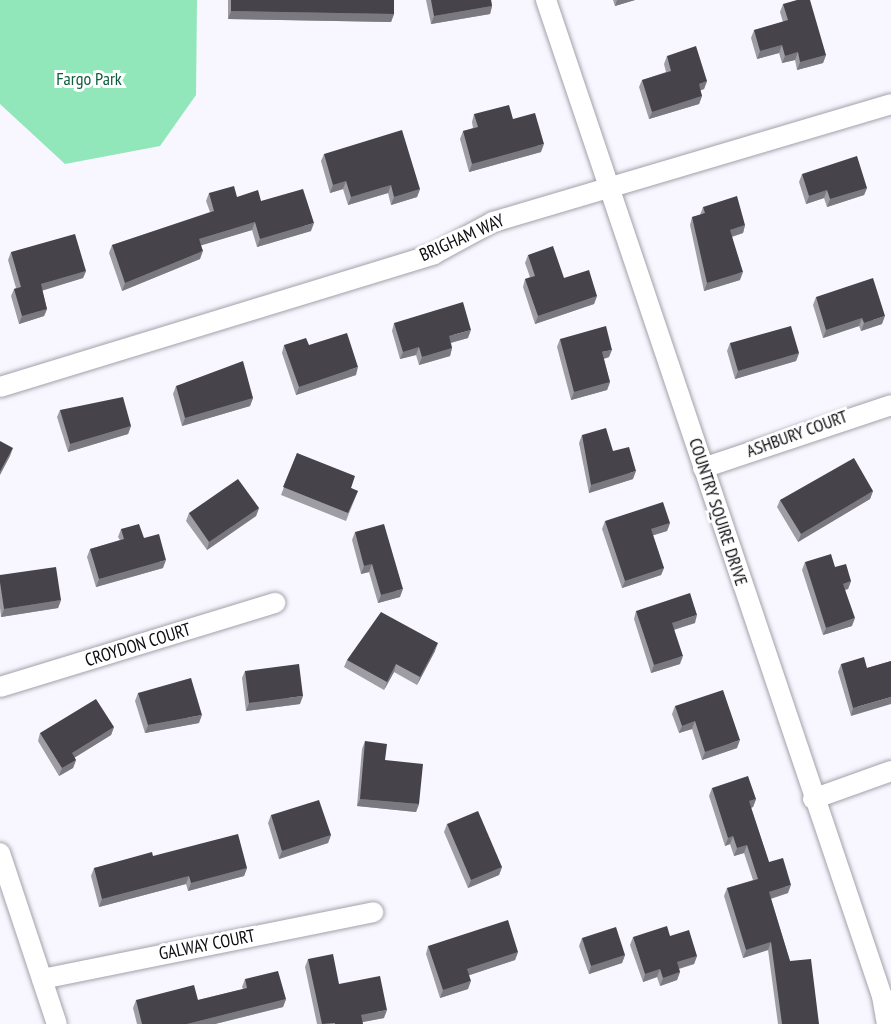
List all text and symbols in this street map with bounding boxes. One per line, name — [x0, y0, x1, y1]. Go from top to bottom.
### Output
park label: Fargo Park — [56, 68, 122, 90]
street label: BRIGHAM WAY — [416, 210, 508, 266]
street label: ASHBURY COURT — [743, 406, 851, 462]
street label: COUNTRY SQUIRE DRIVE — [684, 435, 752, 589]
street label: CROYDON COURT — [82, 619, 194, 671]
street label: GALWAY COURT — [157, 925, 257, 965]

